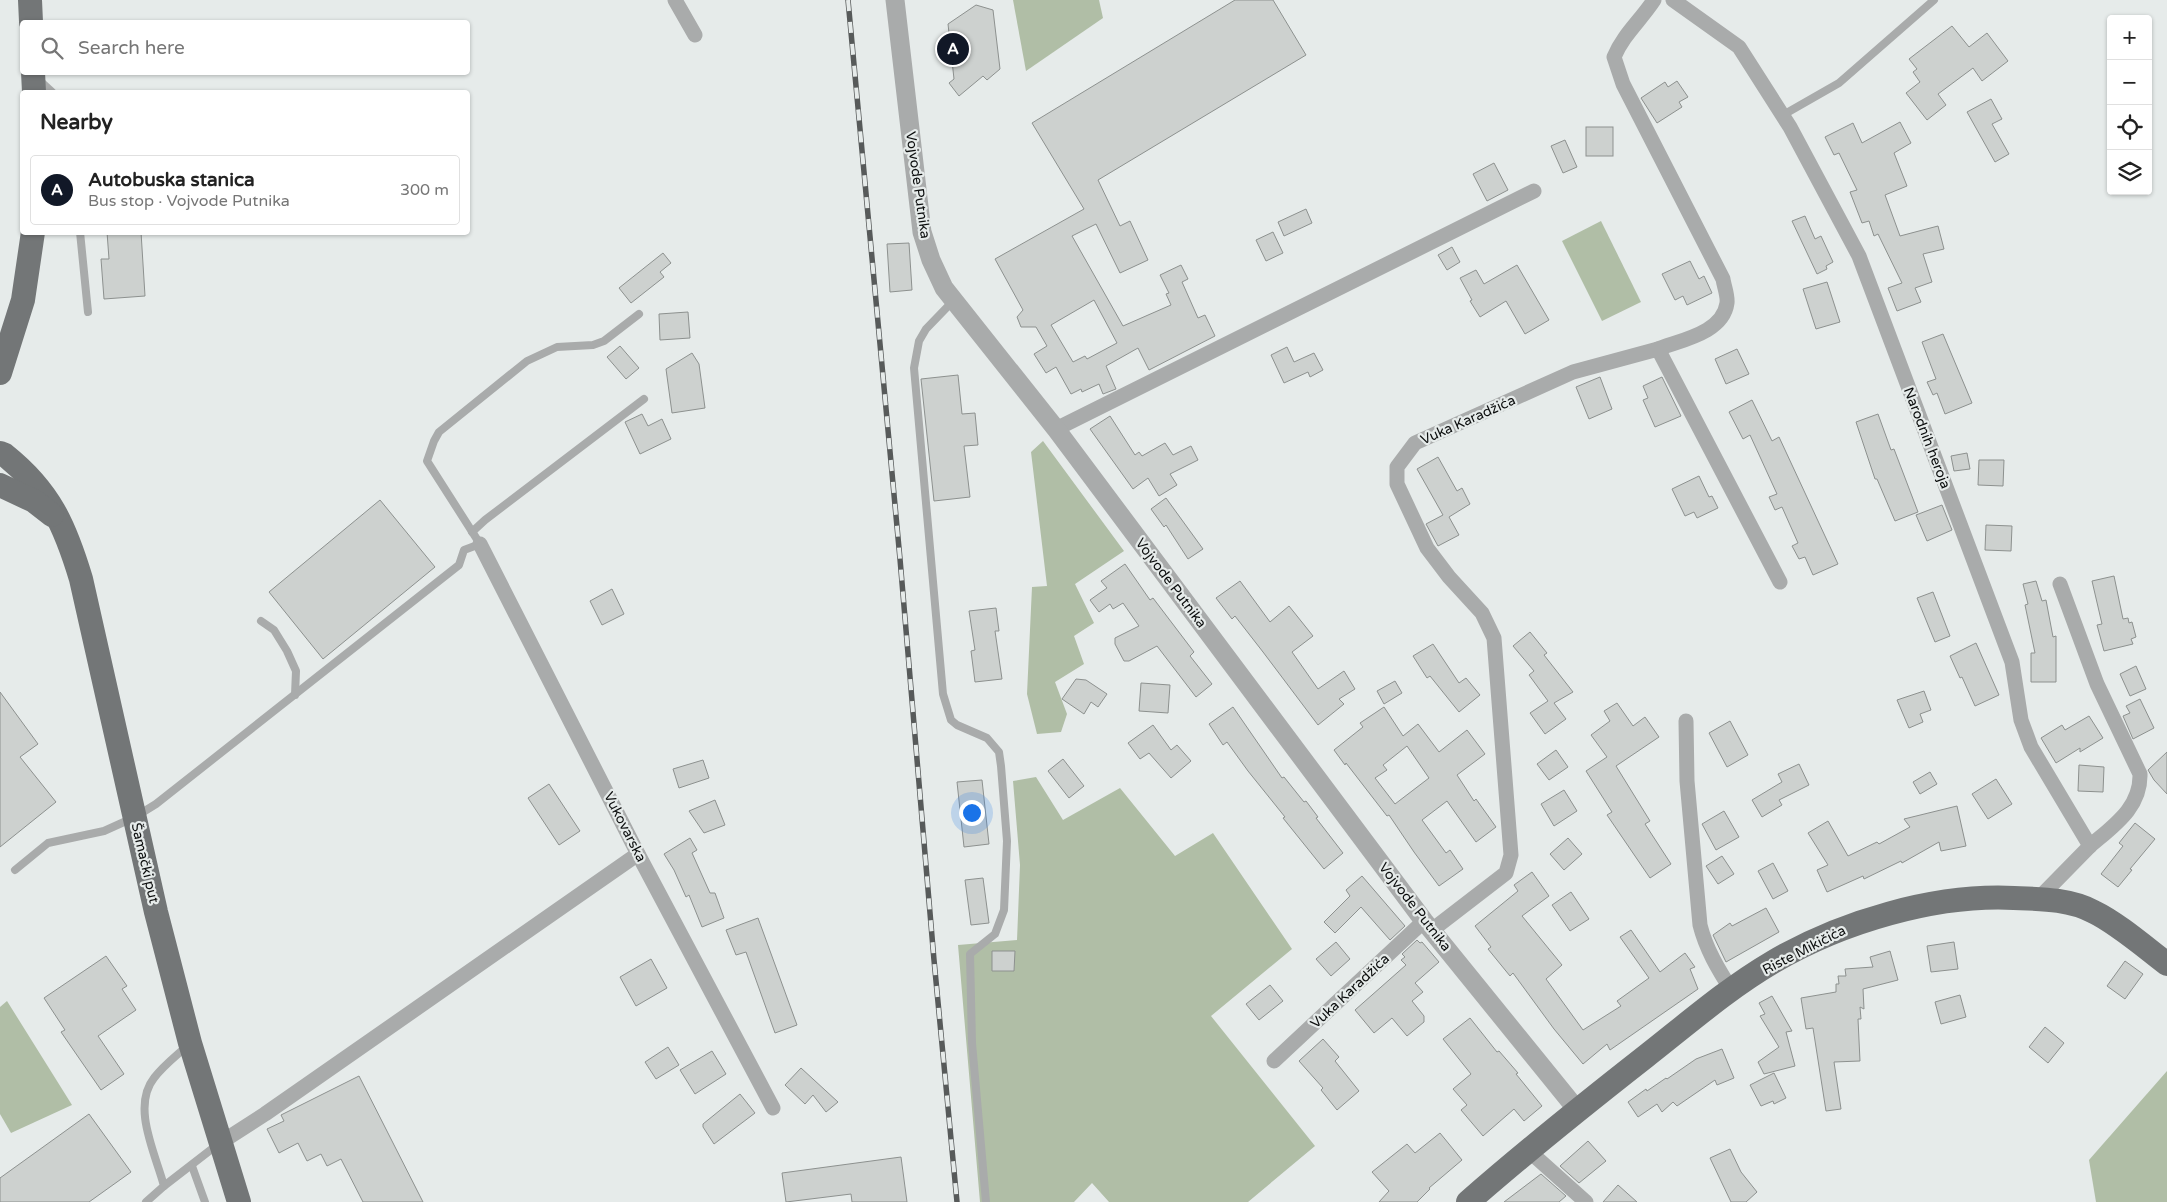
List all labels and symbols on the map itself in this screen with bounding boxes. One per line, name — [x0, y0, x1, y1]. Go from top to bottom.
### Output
pin: A — [937, 30, 969, 68]
street label: Vojvode Putnika — [902, 130, 934, 240]
street label: Narodnih heroja — [1900, 385, 1954, 491]
street label: Vuka Karadžića — [1418, 392, 1518, 448]
street label: Vojvode Putnika — [1132, 535, 1210, 631]
street label: Vukovarska — [600, 789, 650, 865]
your location — [959, 800, 985, 826]
street label: Šamački put — [127, 821, 163, 906]
street label: Vojvode Putnika — [1375, 859, 1455, 955]
street label: Riste Mikičića — [1760, 922, 1848, 978]
street label: Vuka Karadžića — [1307, 950, 1393, 1032]

